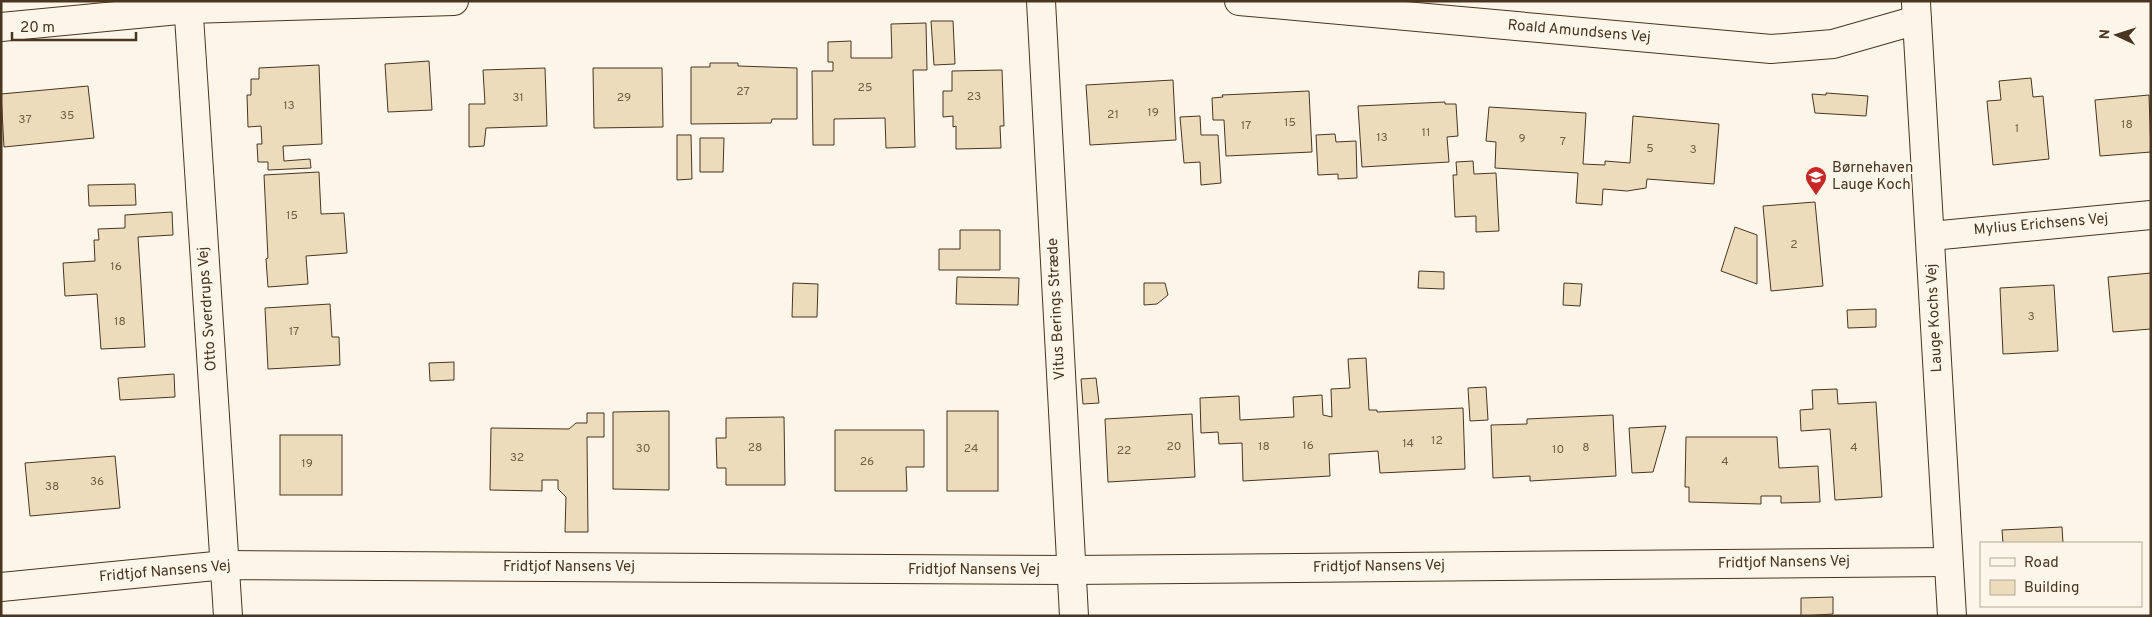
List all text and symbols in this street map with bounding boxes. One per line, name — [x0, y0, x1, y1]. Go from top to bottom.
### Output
scale bar — [12, 10, 136, 42]
north arrow — [2092, 10, 2142, 60]
street label: Roald Amundsens Vej — [1507, 16, 1651, 48]
text: 20 m — [20, 19, 55, 38]
text: N — [2097, 29, 2114, 40]
house number: 25 — [858, 80, 872, 96]
house number: 27 — [736, 84, 750, 100]
house number: 23 — [967, 89, 981, 105]
house number: 31 — [512, 90, 524, 106]
house number: 29 — [617, 90, 631, 106]
house number: 13 — [283, 98, 295, 114]
house number: 19 — [1147, 105, 1159, 121]
house number: 21 — [1107, 107, 1119, 123]
house number: 35 — [60, 108, 74, 124]
house number: 37 — [18, 112, 32, 128]
house number: 15 — [1284, 115, 1296, 131]
house number: 18 — [2121, 117, 2133, 133]
house number: 17 — [1241, 118, 1251, 134]
house number: 1 — [2015, 121, 2019, 137]
house number: 11 — [1422, 125, 1430, 141]
house number: 13 — [1376, 130, 1388, 146]
house number: 9 — [1518, 131, 1526, 147]
house number: 7 — [1560, 134, 1566, 150]
house number: 5 — [1646, 141, 1654, 157]
house number: 3 — [1689, 142, 1697, 158]
place label: Børnehaven Lauge Koch — [1832, 159, 1913, 195]
school or university icon: Børnehaven Lauge Koch — [1804, 165, 1828, 196]
house number: 15 — [286, 208, 298, 224]
street label: Mylius Erichsens Vej — [1973, 210, 2109, 240]
street label: Vitus Berings Stræde — [1044, 237, 1070, 381]
house number: 2 — [1790, 237, 1798, 253]
street label: Otto Sverdrups Vej — [194, 246, 222, 372]
house number: 16 — [110, 259, 122, 275]
street label: Lauge Kochs Vej — [1923, 263, 1947, 373]
house number: 3 — [2027, 309, 2035, 325]
house number: 18 — [114, 314, 126, 330]
house number: 17 — [289, 324, 299, 340]
house number: 12 — [1431, 433, 1443, 449]
house number: 14 — [1402, 436, 1414, 452]
house number: 16 — [1302, 438, 1314, 454]
house number: 20 — [1166, 439, 1182, 455]
house number: 18 — [1258, 439, 1270, 455]
house number: 28 — [748, 440, 762, 456]
house number: 8 — [1582, 440, 1590, 456]
house number: 4 — [1850, 440, 1858, 456]
house number: 30 — [636, 441, 650, 457]
house number: 24 — [964, 441, 978, 457]
house number: 10 — [1552, 442, 1564, 458]
house number: 22 — [1117, 443, 1131, 459]
house number: 32 — [510, 450, 524, 466]
house number: 26 — [860, 454, 874, 470]
house number: 4 — [1721, 454, 1729, 470]
house number: 19 — [301, 456, 313, 472]
house number: 36 — [90, 474, 104, 490]
house number: 38 — [45, 479, 59, 495]
legend — [1980, 542, 2142, 607]
street label: Fridtjof Nansens Vej — [1718, 552, 1850, 574]
text: Road — [2024, 554, 2059, 573]
street label: Fridtjof Nansens Vej — [1313, 556, 1445, 578]
street label: Fridtjof Nansens Vej — [98, 557, 232, 587]
street label: Fridtjof Nansens Vej — [503, 558, 635, 577]
street label: Fridtjof Nansens Vej — [908, 561, 1040, 580]
text: Building — [2024, 579, 2079, 598]

